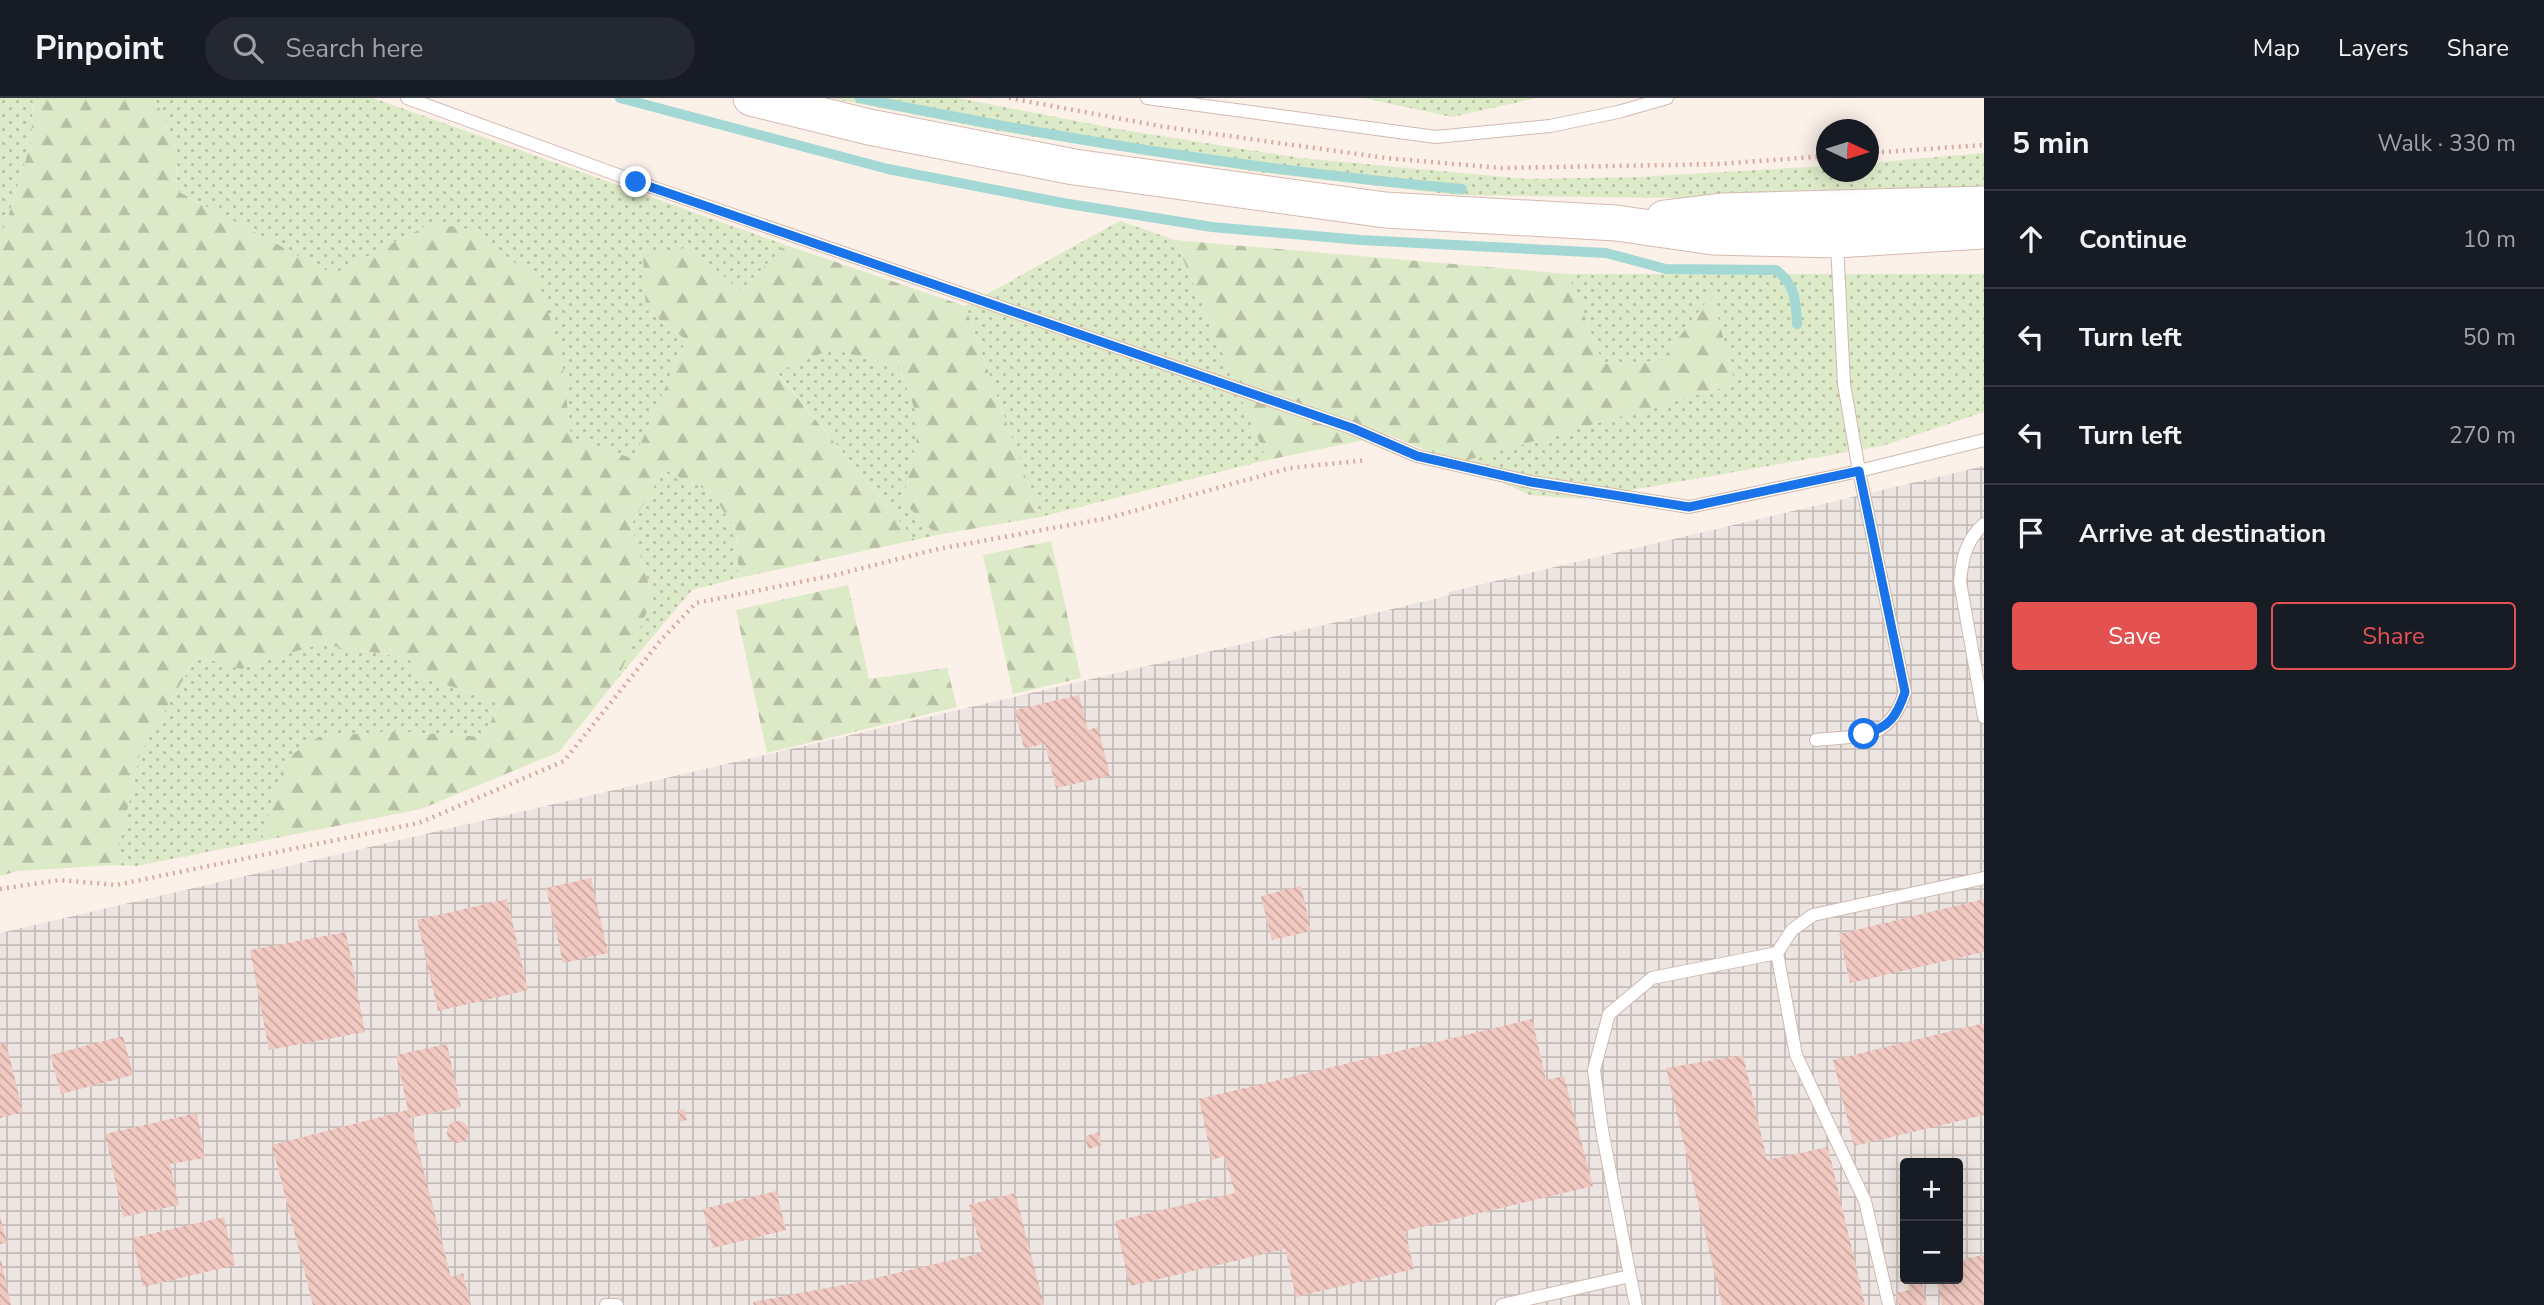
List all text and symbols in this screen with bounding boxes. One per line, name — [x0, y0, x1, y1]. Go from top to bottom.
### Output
search box — [205, 17, 695, 80]
text: Pinpoint — [35, 26, 163, 71]
icon: search — [229, 29, 267, 67]
text: Search here — [285, 31, 423, 66]
text: Map — [2253, 32, 2300, 64]
text: Layers — [2338, 32, 2409, 64]
text: Share — [2447, 32, 2509, 64]
north arrow — [1816, 119, 1879, 182]
text: 5 min — [2012, 123, 2090, 164]
text: Walk · 330 m — [2377, 128, 2516, 159]
route end — [620, 166, 651, 197]
icon: ahead — [2012, 220, 2050, 258]
text: Continue — [2079, 222, 2187, 257]
text: 10 m — [2463, 224, 2516, 255]
icon: left — [2012, 318, 2050, 356]
text: Turn left — [2079, 320, 2182, 355]
text: 50 m — [2463, 322, 2516, 353]
icon: left — [2012, 416, 2050, 454]
text: Turn left — [2079, 418, 2182, 453]
text: 270 m — [2449, 420, 2516, 451]
icon: arrive — [2012, 514, 2050, 552]
text: Arrive at destination — [2079, 516, 2326, 551]
button: Save — [2012, 602, 2257, 670]
button: Share — [2271, 602, 2516, 670]
route start — [1848, 718, 1879, 749]
map controls — [1900, 1158, 1963, 1284]
button: + — [1900, 1158, 1963, 1221]
button: − — [1900, 1221, 1963, 1284]

